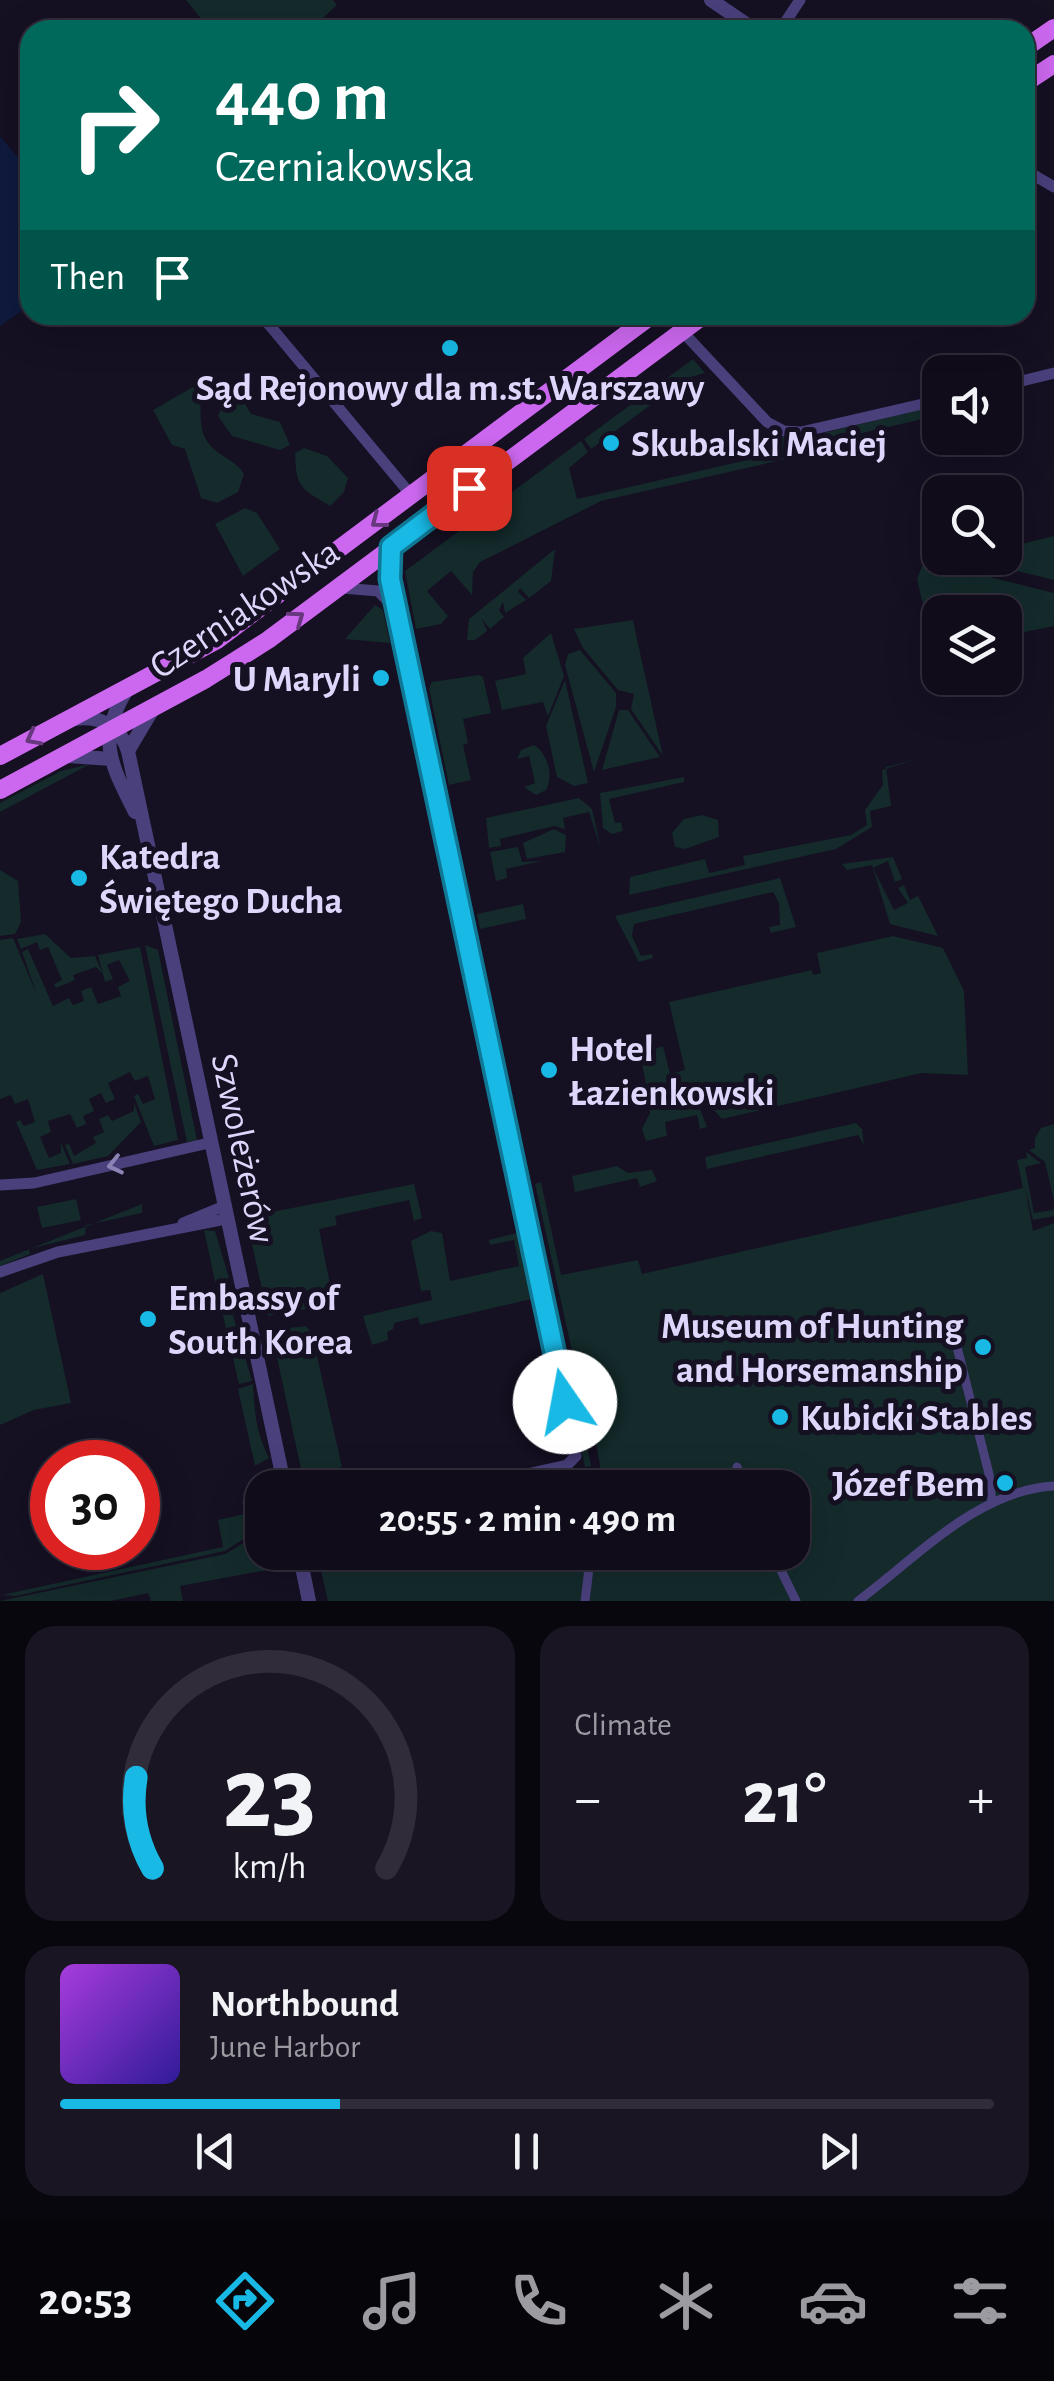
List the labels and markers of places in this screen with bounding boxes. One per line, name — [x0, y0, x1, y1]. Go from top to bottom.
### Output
marker: Sąd Rejonowy dla m.st. Warszawy — [439, 337, 461, 359]
place label: Sąd Rejonowy dla m.st. Warszawy — [196, 370, 704, 408]
place label: Skubalski Maciej — [631, 426, 887, 464]
marker: Skubalski Maciej — [600, 432, 622, 454]
pin — [427, 446, 512, 531]
place label: U Maryli — [233, 661, 361, 699]
marker: U Maryli — [370, 667, 392, 689]
place label: Katedra Świętego Ducha — [99, 839, 343, 921]
marker: Katedra Świętego Ducha — [68, 867, 90, 889]
place label: Hotel Łazienkowski — [568, 1031, 775, 1113]
marker: Hotel Łazienkowski — [538, 1059, 560, 1081]
place label: Embassy of South Korea — [168, 1280, 353, 1362]
marker: Embassy of South Korea — [137, 1308, 159, 1330]
place label: Museum of Hunting and Horsemanship — [661, 1308, 964, 1390]
marker: Museum of Hunting and Horsemanship — [972, 1336, 994, 1358]
place label: Kubicki Stables — [800, 1400, 1033, 1438]
marker: Kubicki Stables — [769, 1406, 791, 1428]
place label: Józef Bem — [832, 1466, 985, 1504]
marker: Józef Bem — [994, 1472, 1016, 1494]

